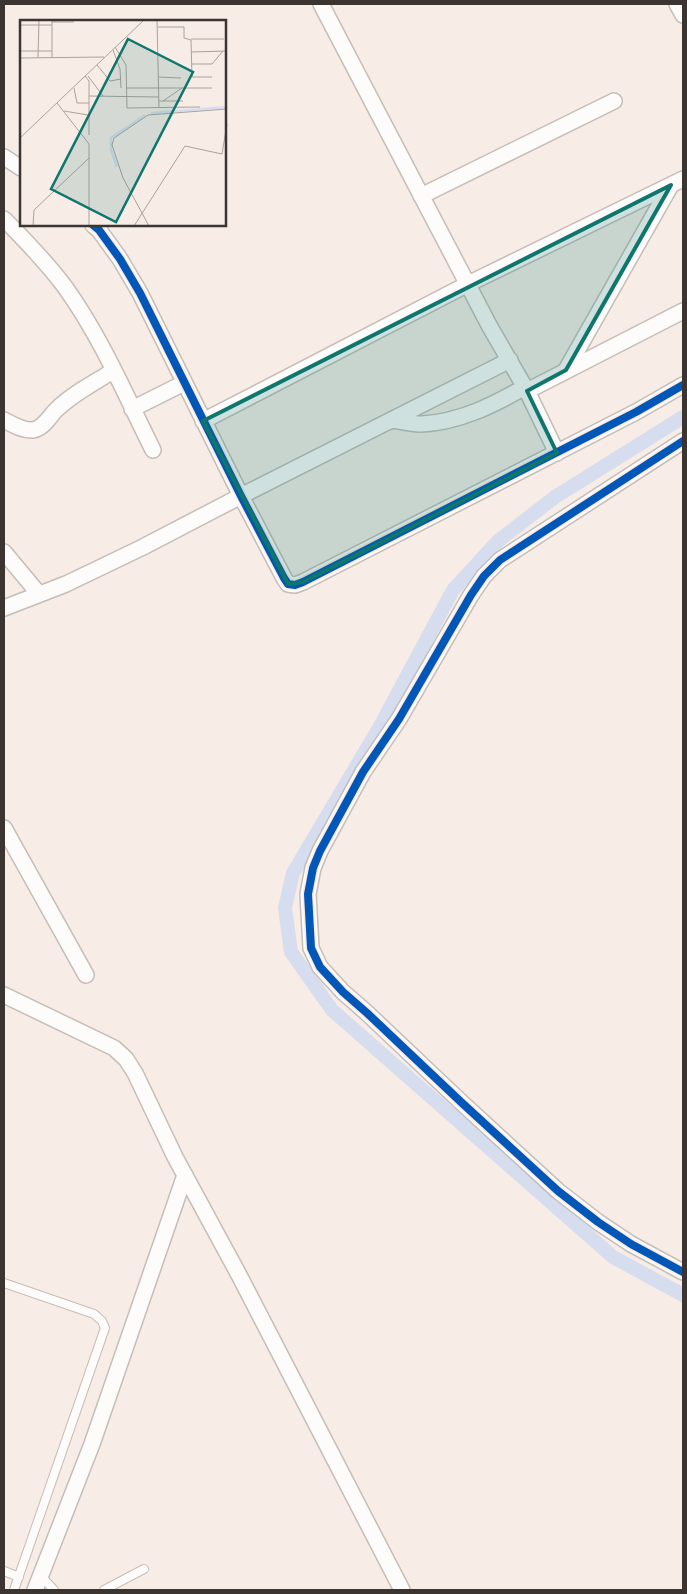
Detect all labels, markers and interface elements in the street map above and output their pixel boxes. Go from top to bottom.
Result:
inset map [20,20,226,226]

